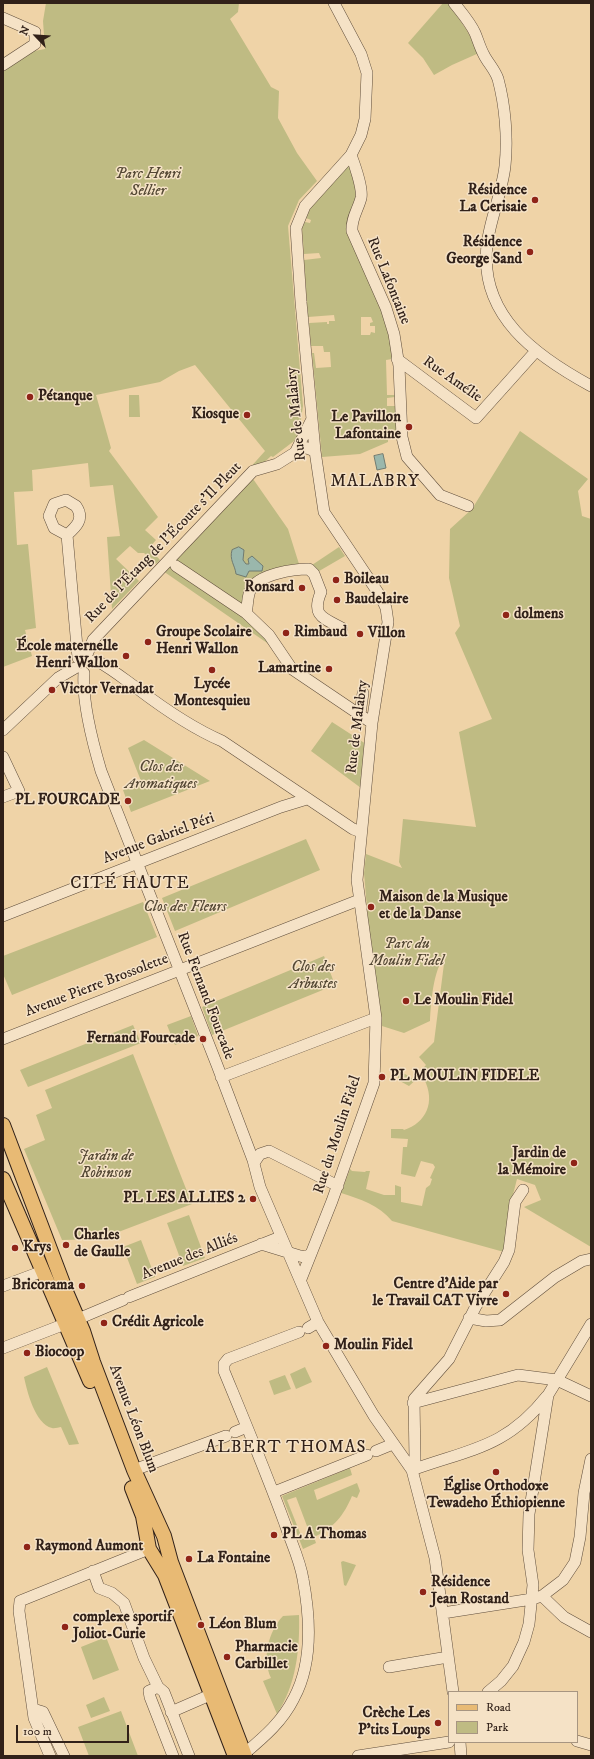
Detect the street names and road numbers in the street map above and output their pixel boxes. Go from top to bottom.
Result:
street label: Rue Lafontaine [362,235,414,327]
street label: Rue Amélie [419,353,485,407]
street label: Rue de Malabry [283,366,311,462]
street label: Rue de l'Étang de l'Écoute s'Il Pleut [82,459,246,627]
street label: Rue de Malabry [343,679,373,775]
street label: Avenue Gabriel Péri [101,809,217,869]
street label: Rue Fernand Fourcade [172,930,238,1062]
street label: Avenue Pierre Brossolette [23,950,171,1022]
street label: Rue du Moulin Fidel [310,1074,366,1196]
street label: Avenue des Alliés [139,1230,241,1284]
street label: Avenue Léon Blum [104,1362,162,1476]

